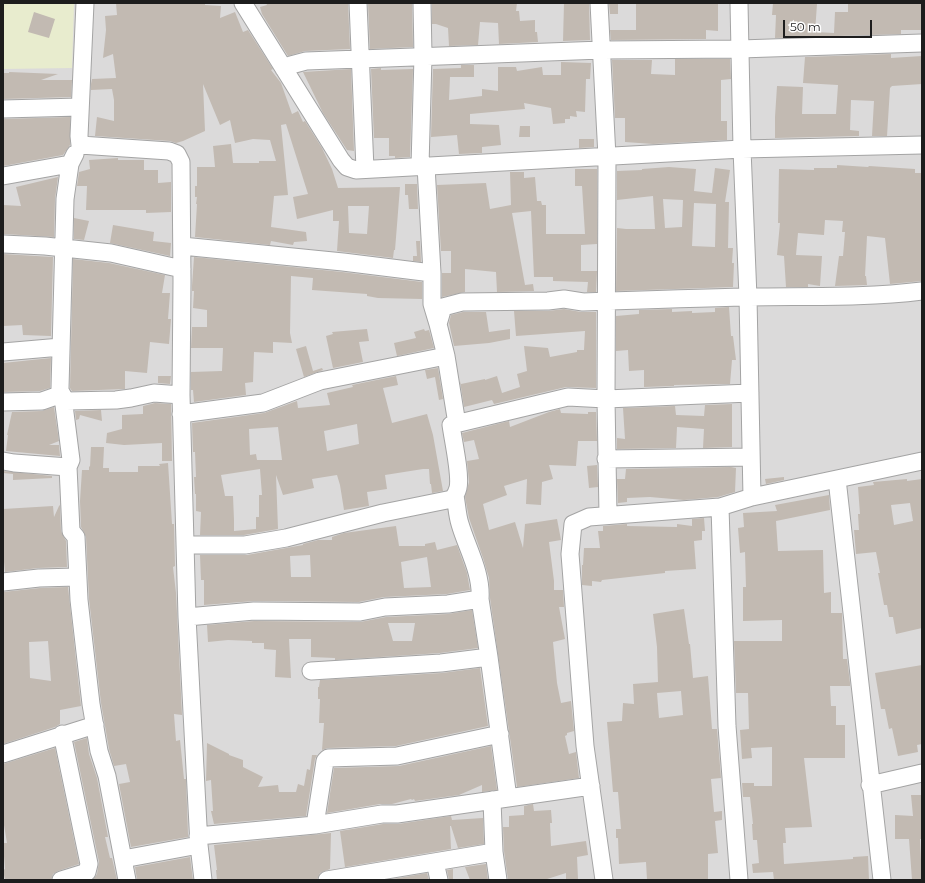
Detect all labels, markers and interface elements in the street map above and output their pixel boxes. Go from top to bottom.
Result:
scale bar [785,12,874,38]
text: 50 m [790,19,821,34]

